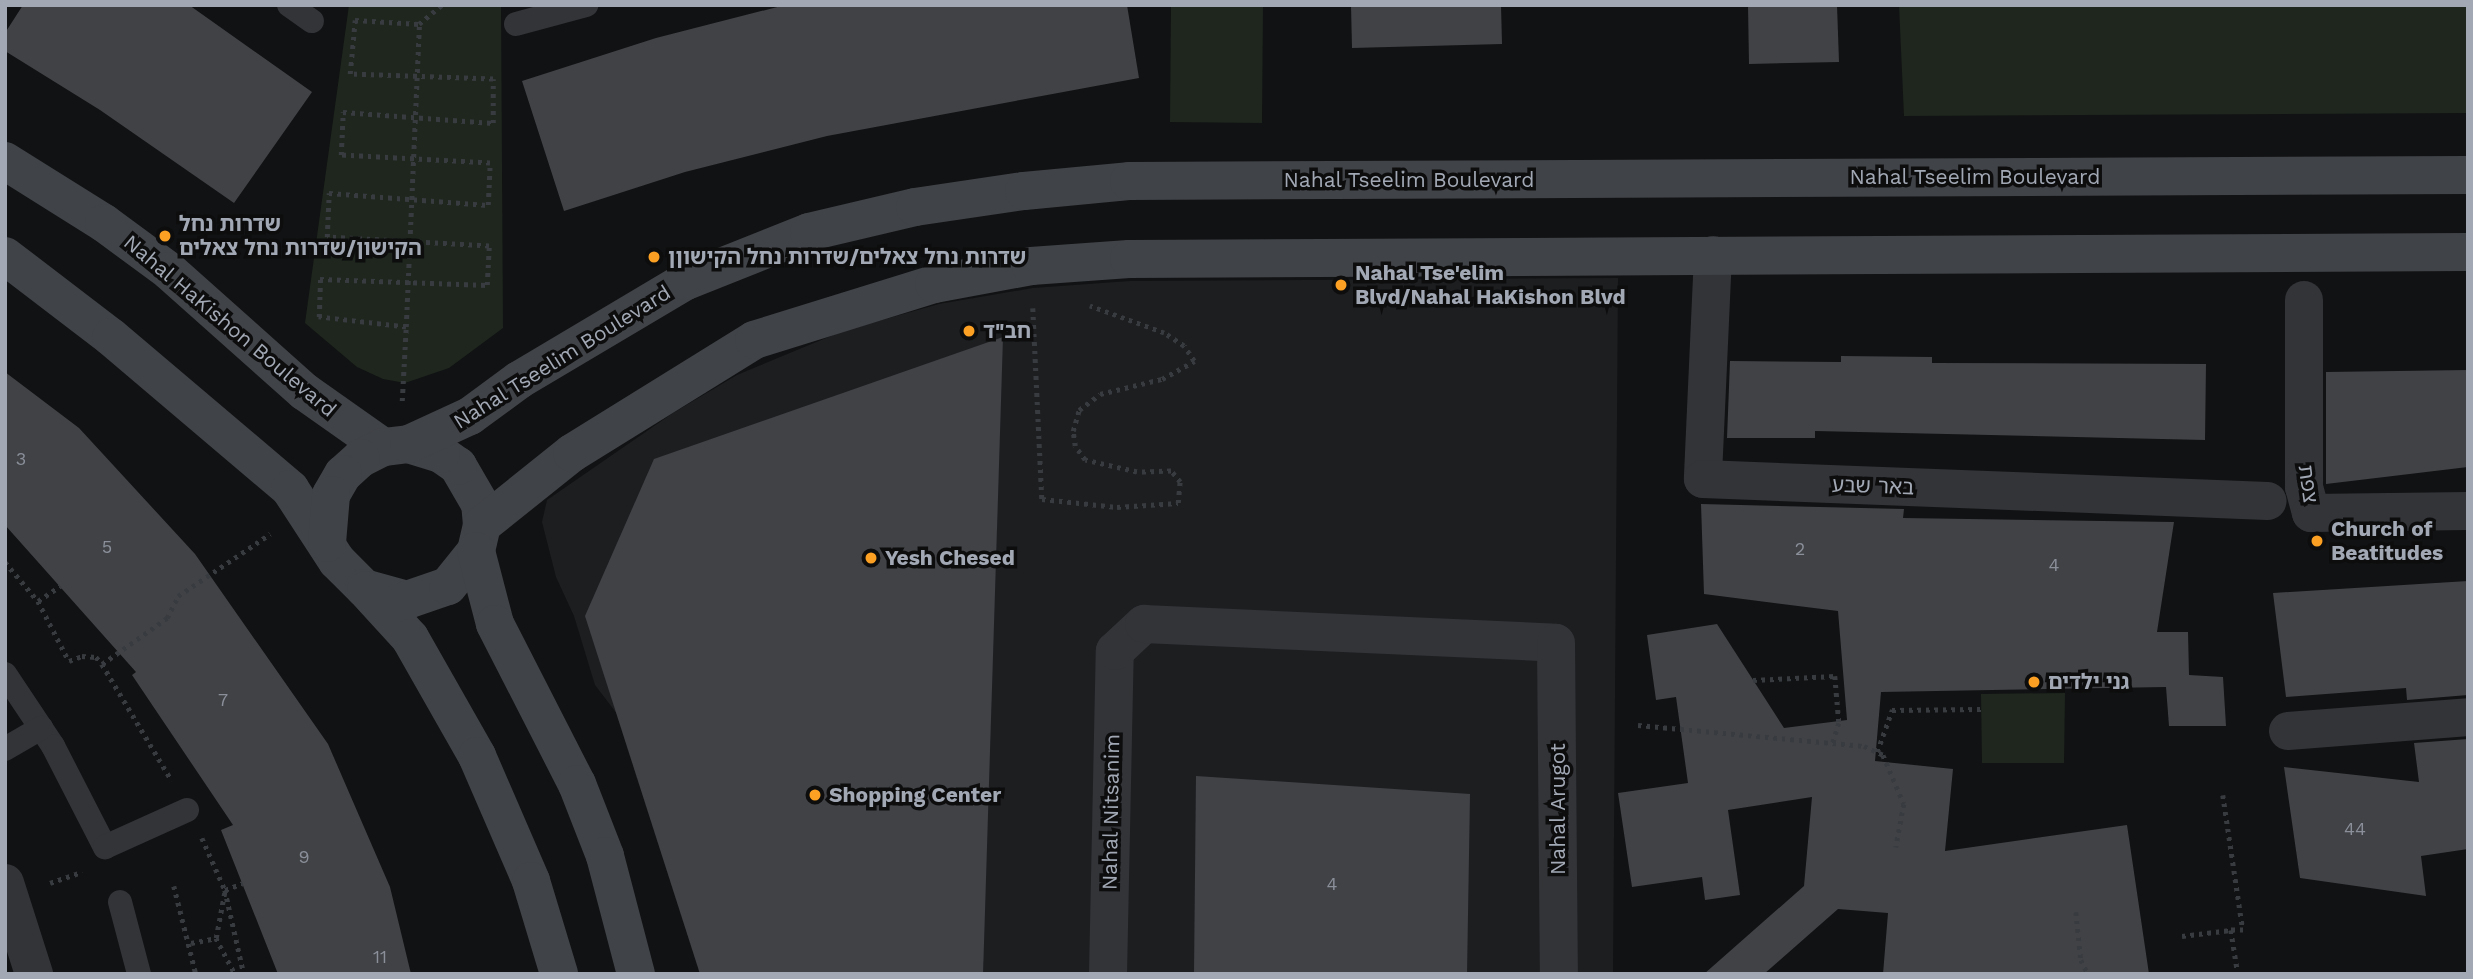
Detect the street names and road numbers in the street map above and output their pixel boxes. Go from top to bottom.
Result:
street label: Nahal Tseelim Boulevard [1849,164,2101,190]
street label: Nahal Tseelim Boulevard [1283,167,1535,193]
street label: Nahal HaKishon Boulevard [118,229,342,423]
street label: Nahal Tseelim Boulevard [448,279,676,435]
street label: צפת [2293,463,2323,505]
street label: באר שבע [1831,472,1915,500]
street label: Nahal Nitsanim [1097,733,1125,891]
street label: Nahal Arugot [1545,742,1571,876]

